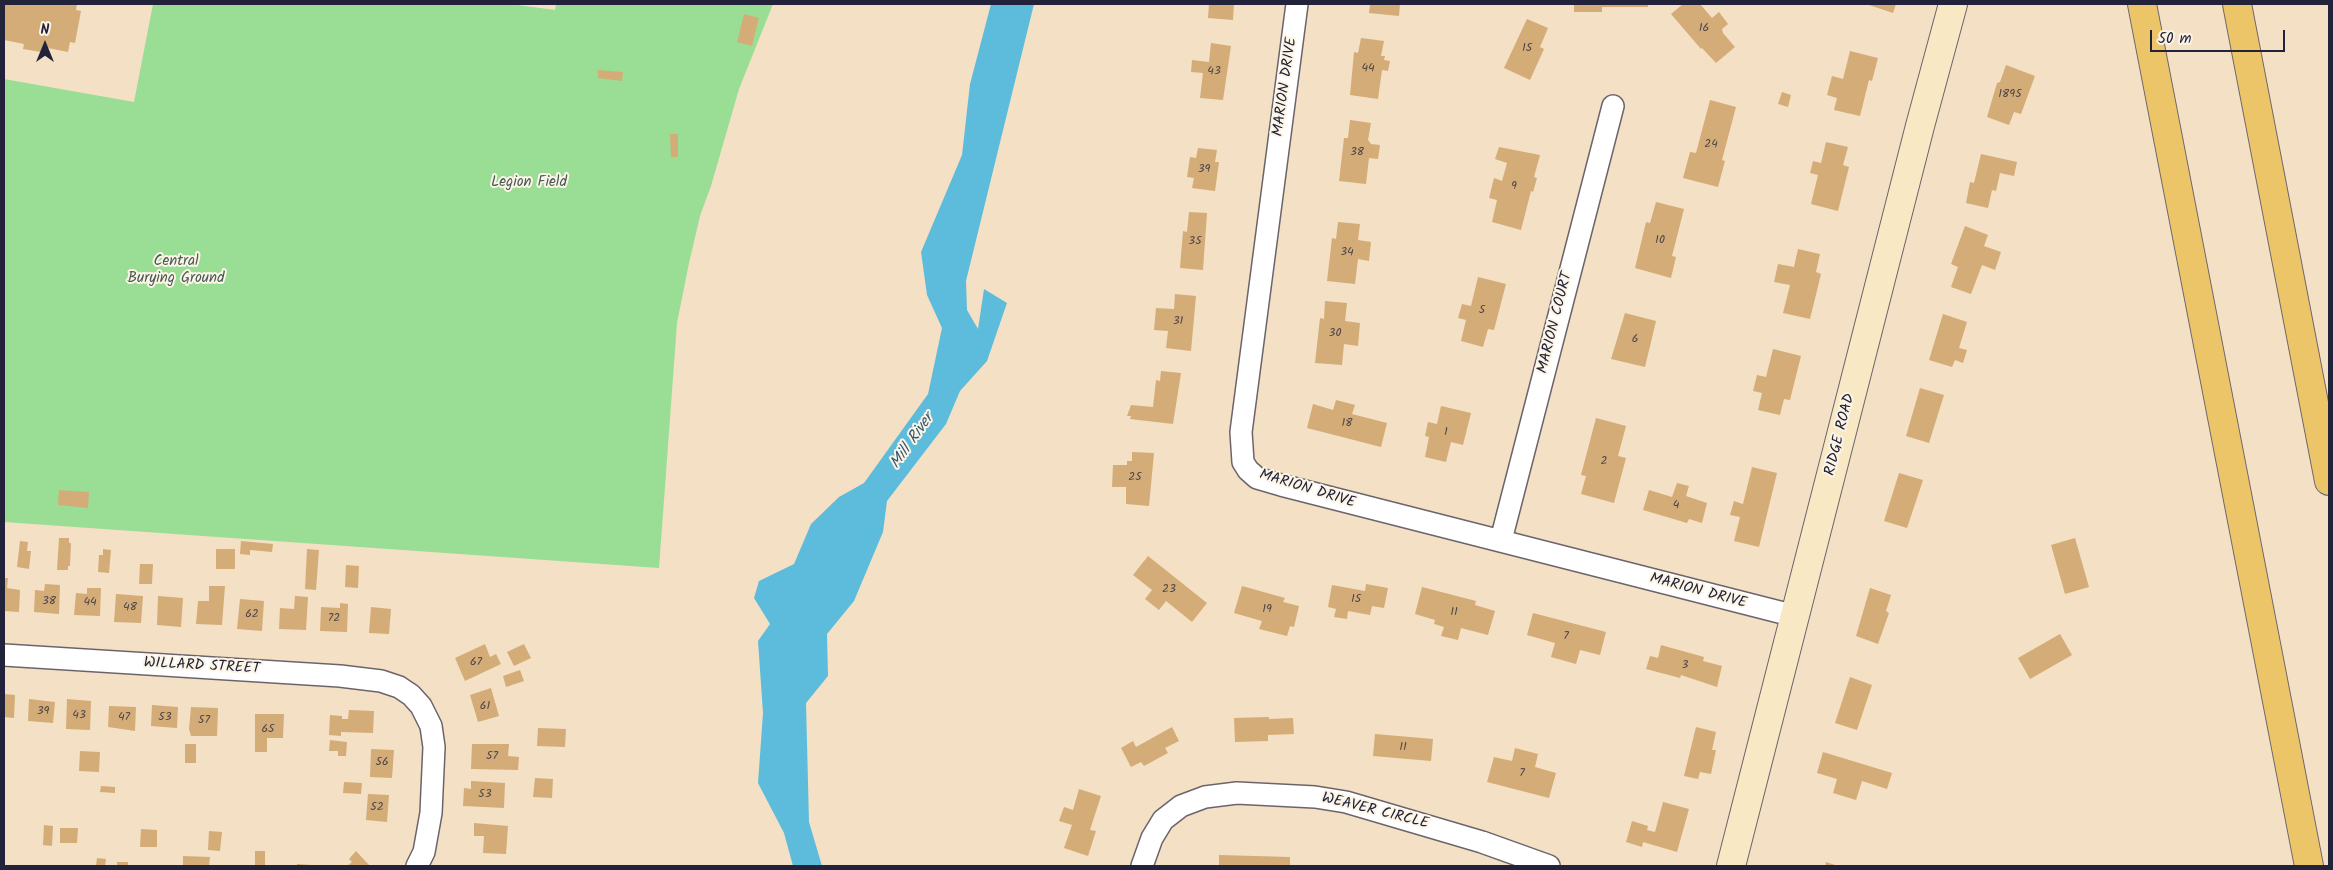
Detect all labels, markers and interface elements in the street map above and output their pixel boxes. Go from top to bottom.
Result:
text: N [41,19,49,41]
north arrow [20,20,70,70]
scale bar [2153,20,2288,52]
house number: 16 [1699,22,1709,36]
text: 50 m [2158,27,2192,51]
street label: MARION DRIVE [1270,36,1302,138]
house number: 15 [1522,42,1532,56]
house number: 44 [1361,62,1375,76]
house number: 43 [1207,65,1221,79]
house number: 1895 [1998,88,2022,102]
house number: 24 [1704,138,1718,152]
house number: 38 [1350,146,1364,160]
house number: 39 [1198,163,1210,177]
park label: Legion Field [491,174,567,192]
house number: 9 [1511,180,1517,194]
house number: 10 [1655,234,1665,248]
house number: 35 [1188,235,1202,249]
house number: 34 [1340,246,1354,260]
park label: Central Burying Ground [127,253,225,288]
street label: MARION COURT [1535,271,1577,375]
house number: 5 [1479,304,1485,318]
house number: 31 [1173,315,1183,329]
house number: 30 [1329,327,1341,341]
house number: 6 [1632,333,1638,347]
street label: RIDGE ROAD [1822,392,1860,478]
water label: Mill River [887,411,939,473]
house number: 18 [1342,417,1352,431]
house number: 1 [1444,426,1448,440]
house number: 2 [1601,455,1607,469]
street label: MARION DRIVE [1257,467,1357,513]
house number: 25 [1128,471,1142,485]
house number: 4 [1673,499,1679,513]
street label: MARION DRIVE [1648,570,1748,614]
house number: 23 [1162,583,1176,597]
house number: 15 [1351,593,1361,607]
house number: 38 [42,595,56,609]
house number: 44 [83,596,97,610]
house number: 48 [123,601,137,615]
house number: 19 [1262,603,1272,617]
house number: 11 [1450,606,1458,620]
house number: 62 [245,608,259,622]
house number: 72 [328,612,340,626]
house number: 7 [1563,630,1569,644]
street label: WILLARD STREET [143,655,261,679]
house number: 67 [470,656,482,670]
house number: 3 [1682,659,1688,673]
house number: 61 [480,700,490,714]
house number: 39 [37,705,49,719]
house number: 43 [72,709,86,723]
house number: 47 [118,711,130,725]
house number: 53 [158,711,172,725]
house number: 57 [198,714,210,728]
house number: 65 [261,723,275,737]
house number: 11 [1399,741,1407,755]
house number: 57 [486,750,498,764]
house number: 56 [375,756,389,770]
house number: 7 [1519,767,1525,781]
house number: 53 [478,788,492,802]
street label: WEAVER CIRCLE [1320,790,1430,834]
house number: 52 [370,801,384,815]

